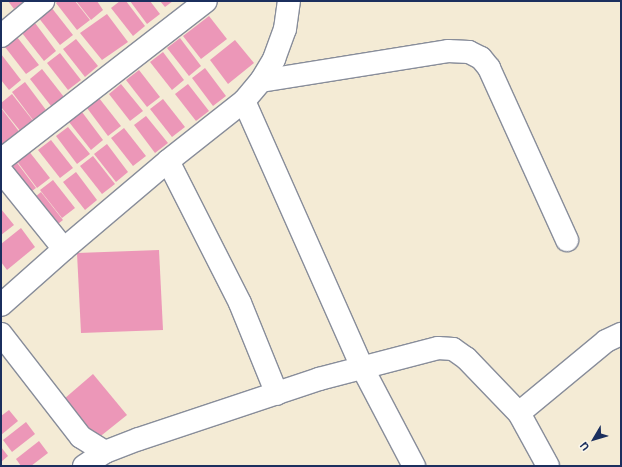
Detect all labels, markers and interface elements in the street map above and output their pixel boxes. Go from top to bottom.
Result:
north arrow [574,419,614,459]
text: U [576,439,592,454]

